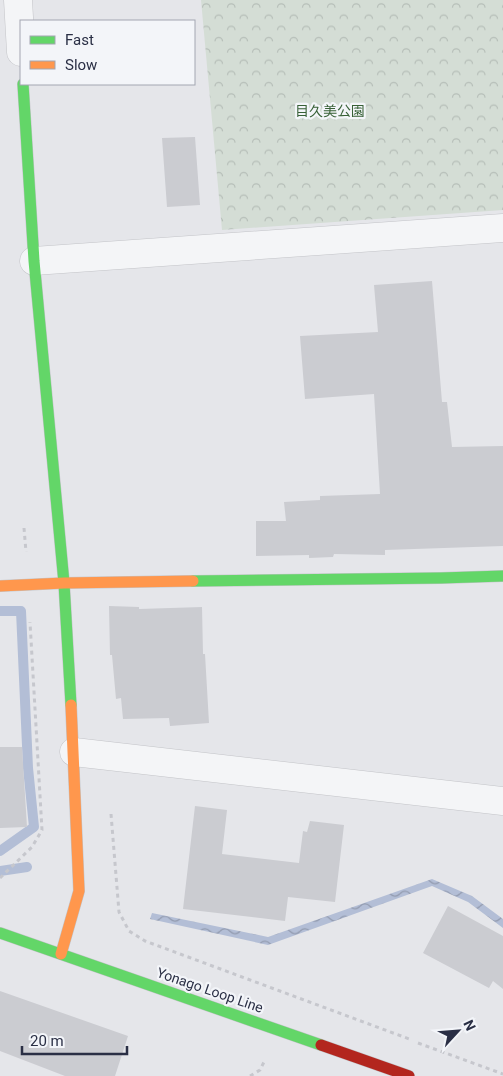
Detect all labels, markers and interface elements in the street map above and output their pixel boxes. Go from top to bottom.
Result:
legend [20,20,195,85]
text: Fast [65,31,94,49]
text: Slow [65,56,97,74]
park label: 目久美公園 [295,103,365,119]
street label: Yonago Loop Line [155,964,265,1016]
north arrow [433,1006,483,1056]
text: N [460,1017,479,1033]
scale bar [22,1024,128,1056]
text: 20 m [30,1032,64,1050]

